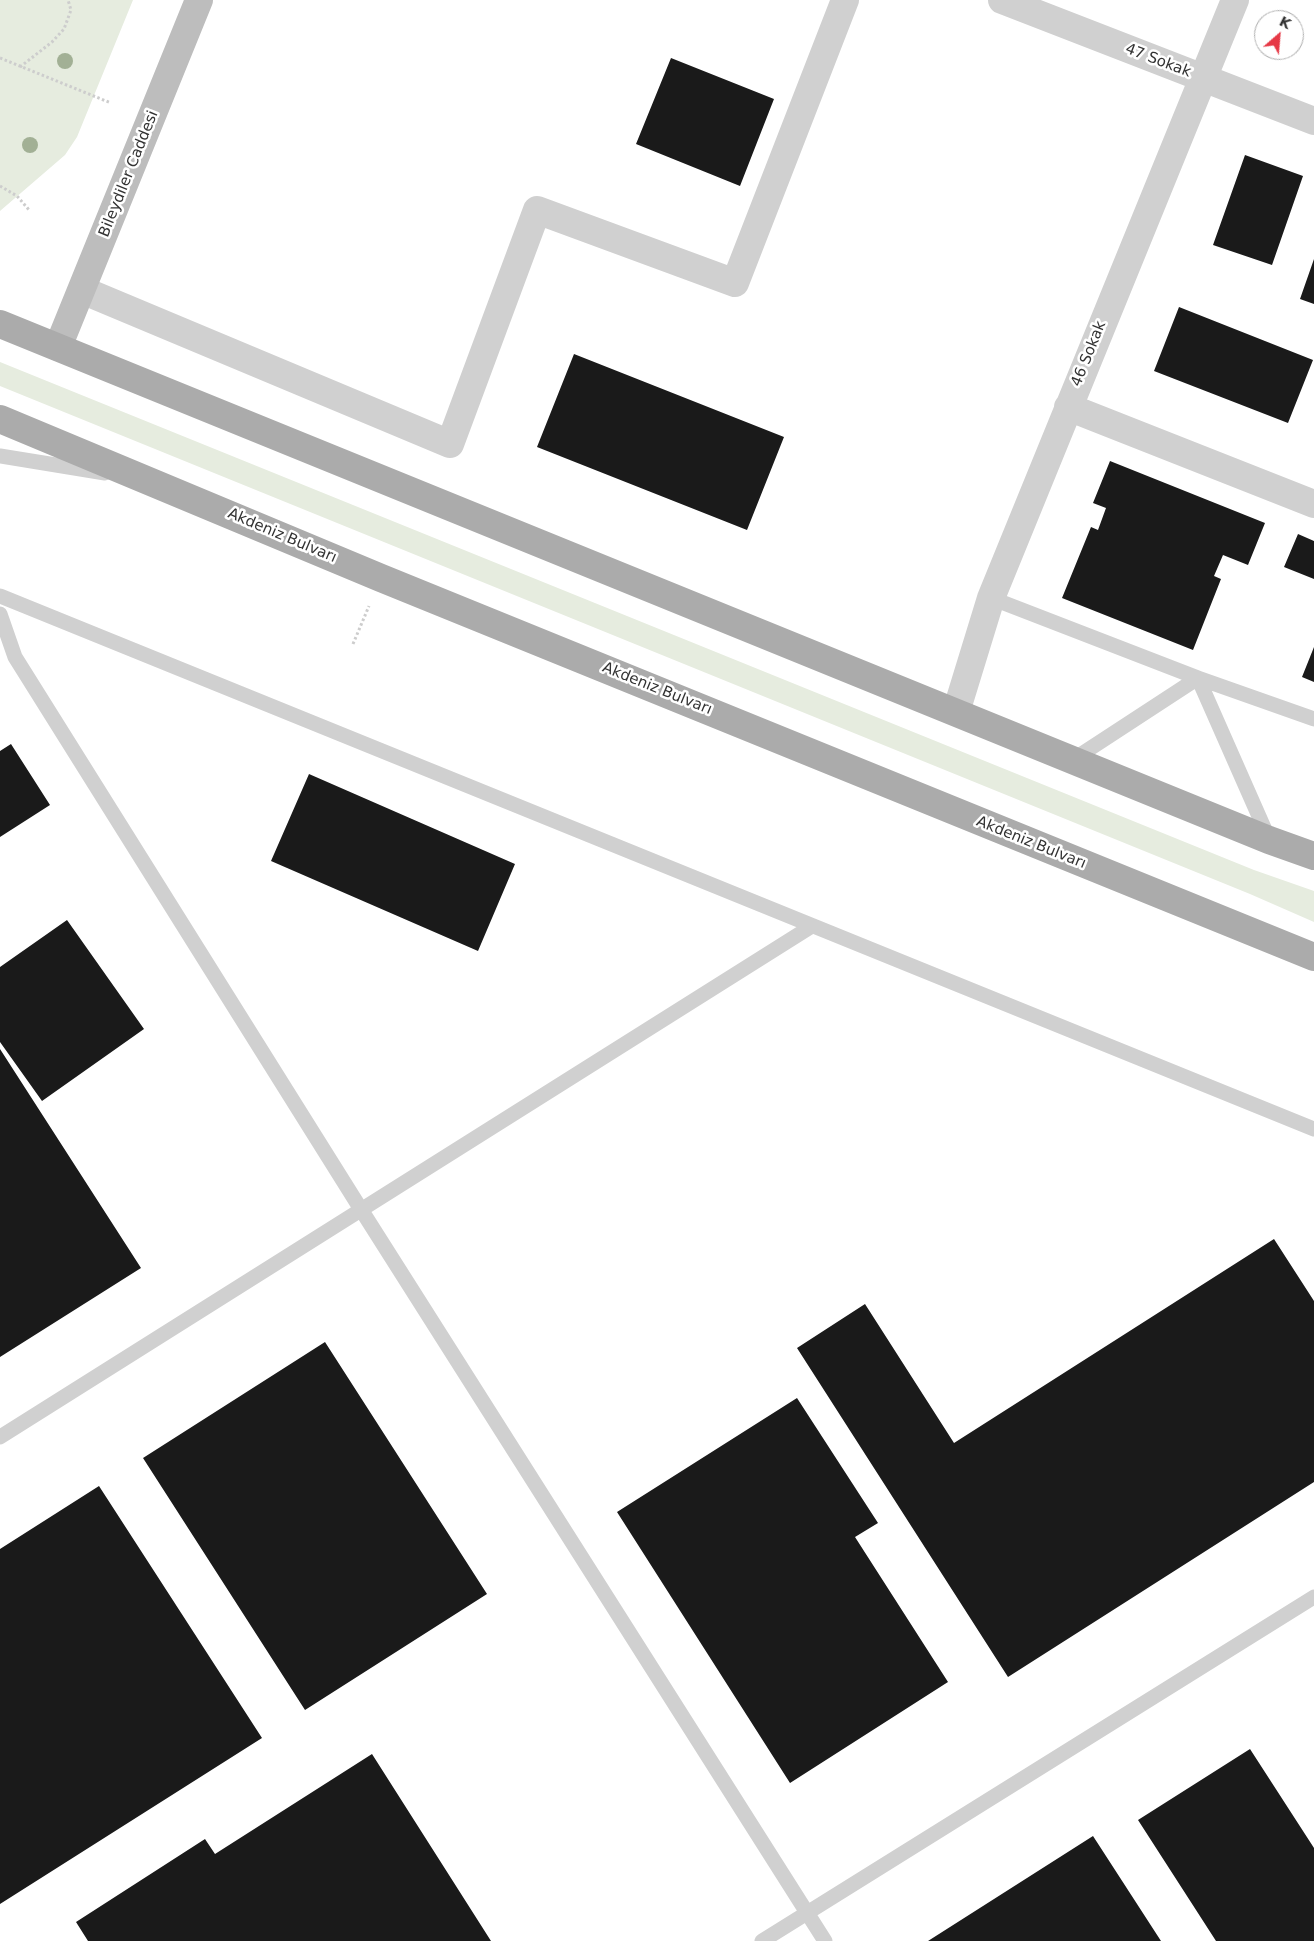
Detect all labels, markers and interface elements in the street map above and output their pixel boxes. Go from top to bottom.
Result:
north arrow [1254,10,1304,60]
text: K [1277,13,1294,32]
street label: 47 Sokak [1123,40,1193,82]
street label: Bileydiler Caddesi [95,108,163,240]
street label: 46 Sokak [1068,319,1110,389]
street label: Akdeniz Bulvarı [225,505,339,567]
street label: Akdeniz Bulvarı [600,659,714,719]
street label: Akdeniz Bulvarı [974,813,1088,873]

